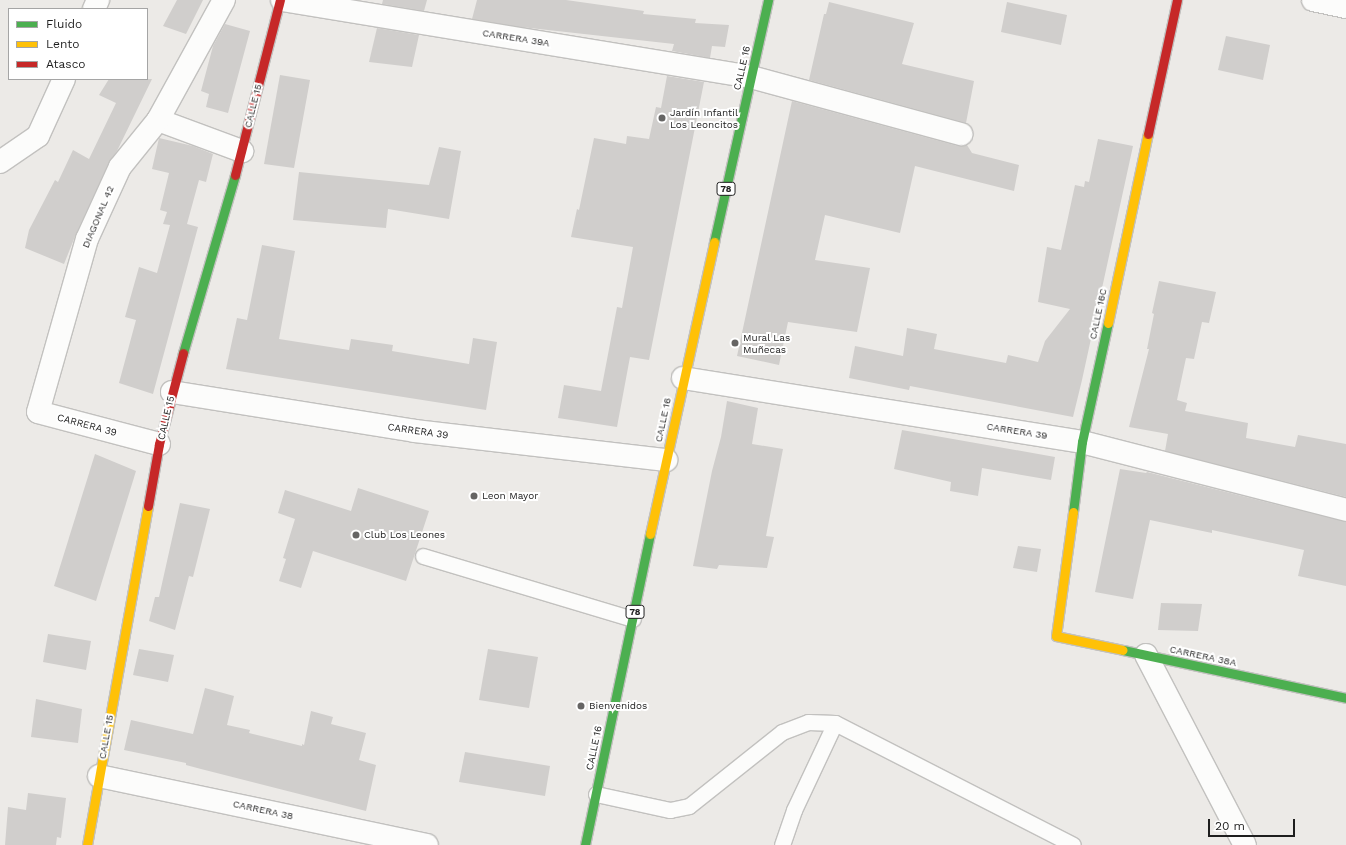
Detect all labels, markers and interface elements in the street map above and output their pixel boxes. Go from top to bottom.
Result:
legend [8,8,148,80]
text: Fluido [46,17,82,31]
street label: CARRERA 39A [481,27,551,49]
text: Lento [46,37,80,51]
street label: CALLE 16 [731,45,753,91]
text: Atasco [46,57,86,71]
street label: CALLE 15 [242,83,264,129]
place label: Jardín Infantil Los Leoncitos [670,106,738,130]
marker: Jardín Infantil Los Leoncitos [657,113,667,123]
road number: 78 [716,182,736,196]
street label: DIAGONAL 42 [79,184,117,250]
street label: CALLE 16C [1087,287,1109,341]
place label: Mural Las Muñecas [743,331,791,354]
marker: Mural Las Muñecas [730,338,740,348]
street label: CALLE 15 [155,395,177,441]
street label: CALLE 16 [652,397,674,443]
street label: CARRERA 39 [56,411,118,439]
street label: CARRERA 39 [986,420,1048,442]
street label: CARRERA 39 [387,421,449,441]
place label: Leon Mayor [482,490,538,502]
marker: Leon Mayor [469,491,479,501]
place label: Club Los Leones [364,529,445,541]
marker: Club Los Leones [351,530,361,540]
road number: 78 [625,605,645,619]
street label: CARRERA 38A [1168,643,1238,669]
place label: Bienvenidos [589,700,647,712]
marker: Bienvenidos [576,701,586,711]
street label: CALLE 15 [96,714,116,760]
street label: CALLE 16 [583,725,605,771]
street label: CARRERA 38 [232,798,294,822]
scale bar [1210,811,1297,837]
text: 20 m [1215,819,1245,833]

